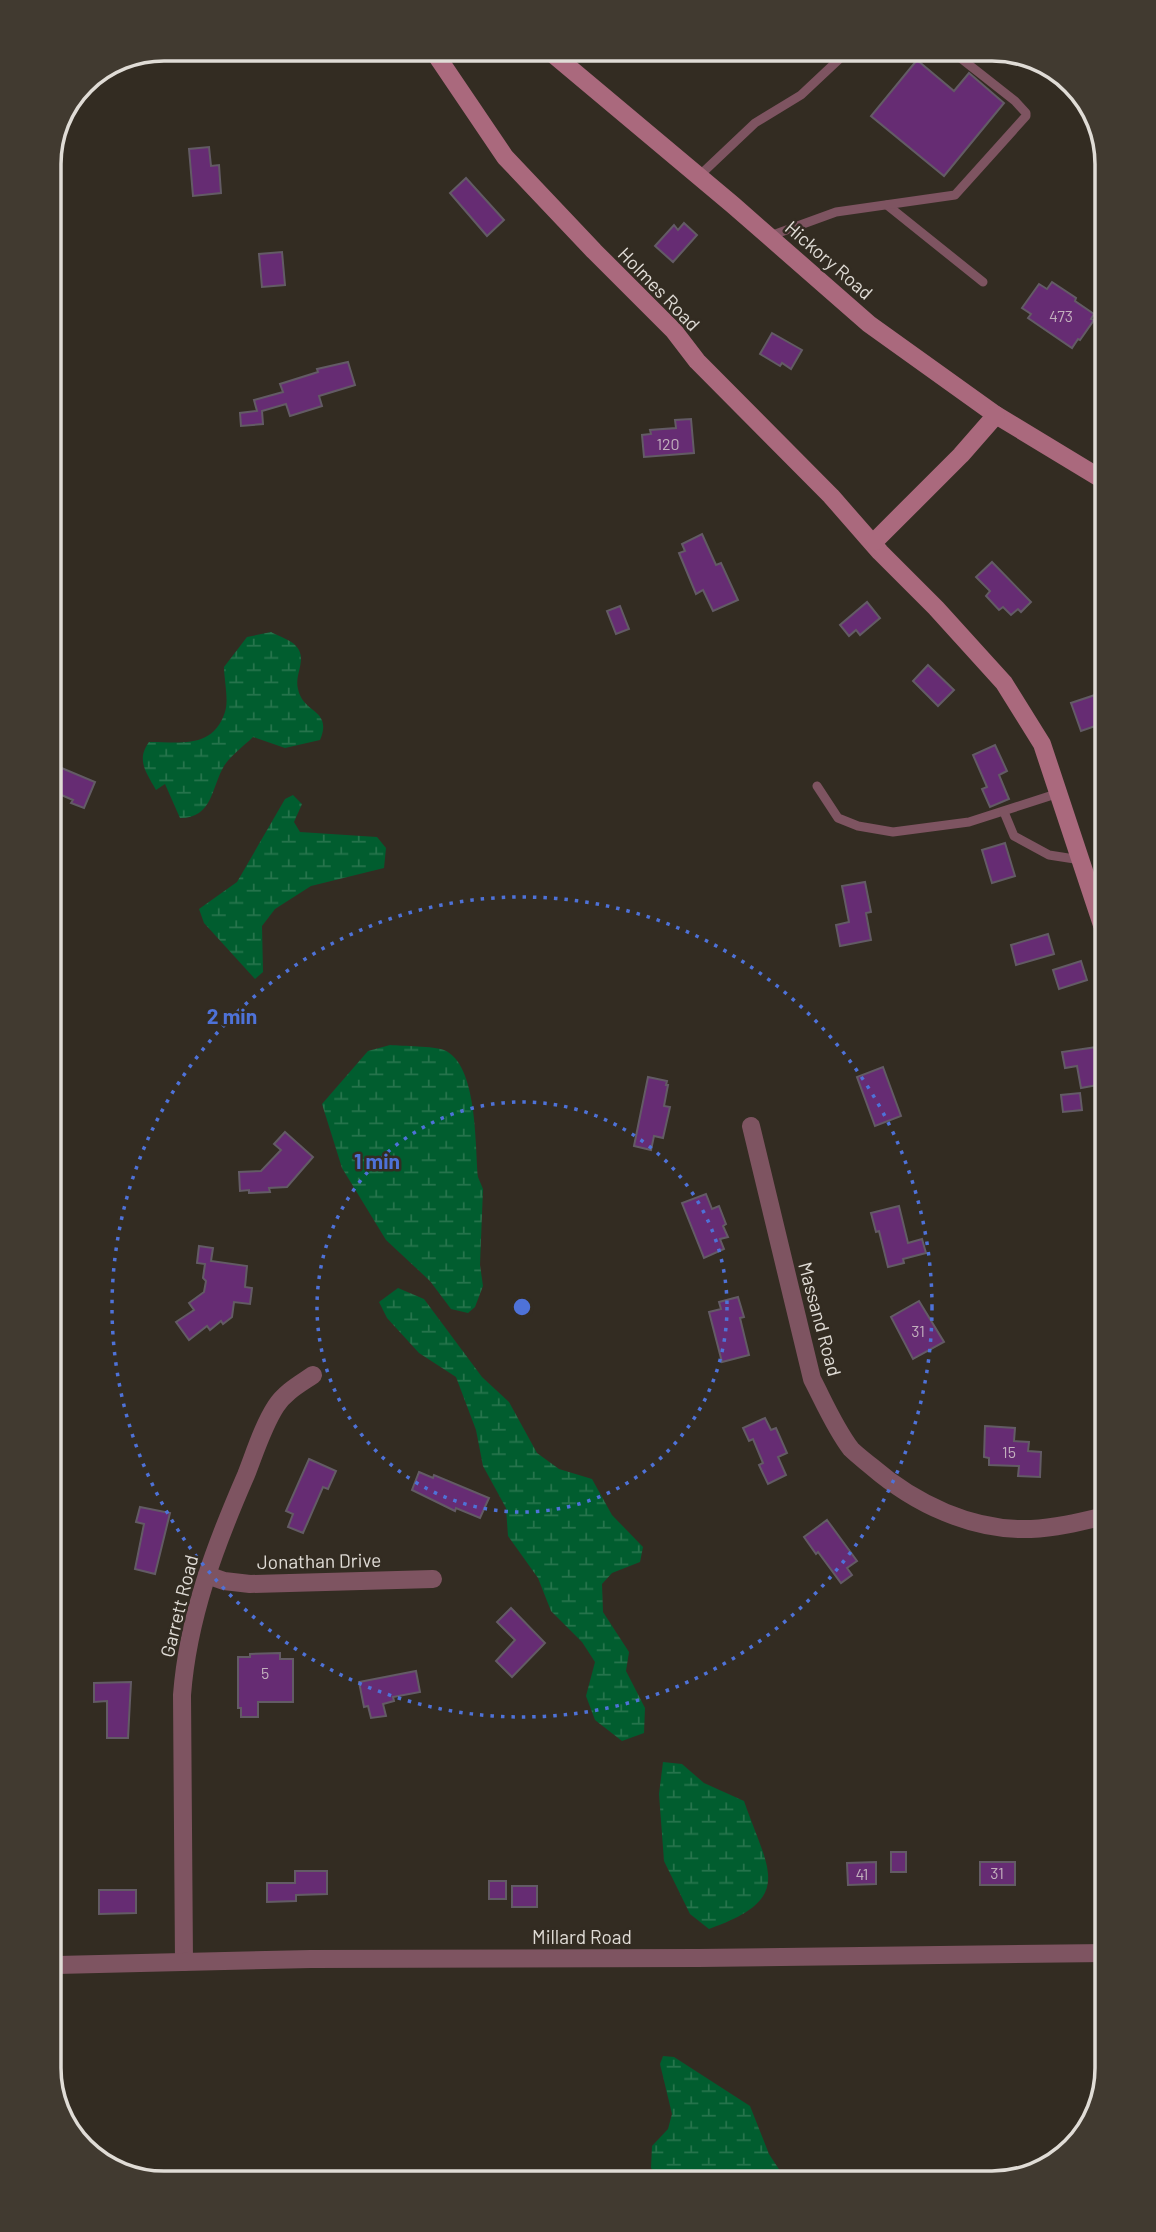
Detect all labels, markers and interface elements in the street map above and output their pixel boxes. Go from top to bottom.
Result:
street label: Hickory Road [781,215,878,304]
street label: Holmes Road [614,242,705,335]
house number: 473 [1049,306,1073,325]
house number: 120 [656,434,680,453]
text: 2 min [207,1003,257,1028]
text: 1 min [354,1148,400,1173]
street label: Massand Road [794,1259,847,1378]
centre of rings [510,1295,534,1319]
house number: 31 [911,1321,925,1340]
house number: 15 [1002,1442,1016,1461]
street label: Jonathan Drive [257,1548,381,1573]
street label: Garrett Road [155,1552,202,1659]
house number: 5 [261,1663,269,1682]
house number: 31 [990,1863,1004,1882]
house number: 41 [856,1864,868,1883]
street label: Millard Road [532,1925,632,1948]

